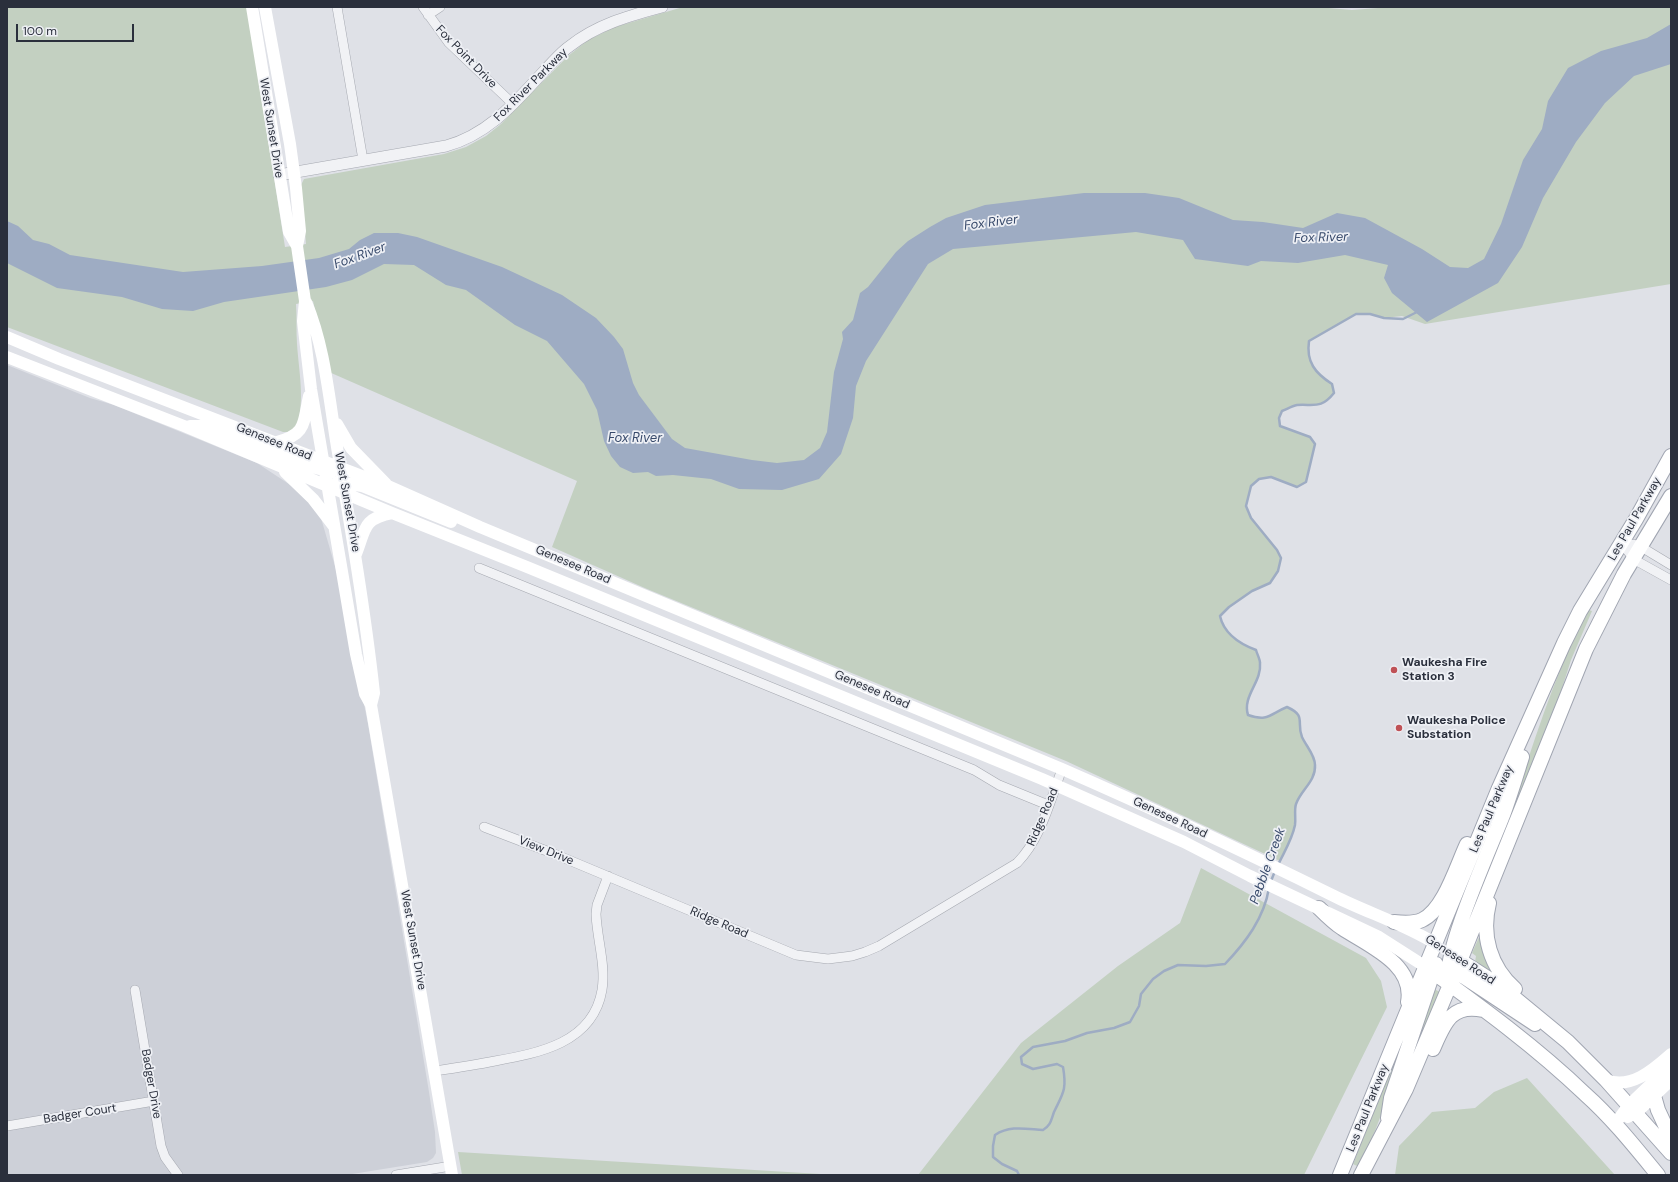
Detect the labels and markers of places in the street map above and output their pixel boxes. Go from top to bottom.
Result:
place label: Waukesha Fire Station 3 [1402,656,1487,684]
marker: Waukesha Fire Station 3 [1389,665,1399,675]
place label: Waukesha Police Substation [1407,714,1506,742]
marker: Waukesha Police Substation [1394,723,1404,733]

